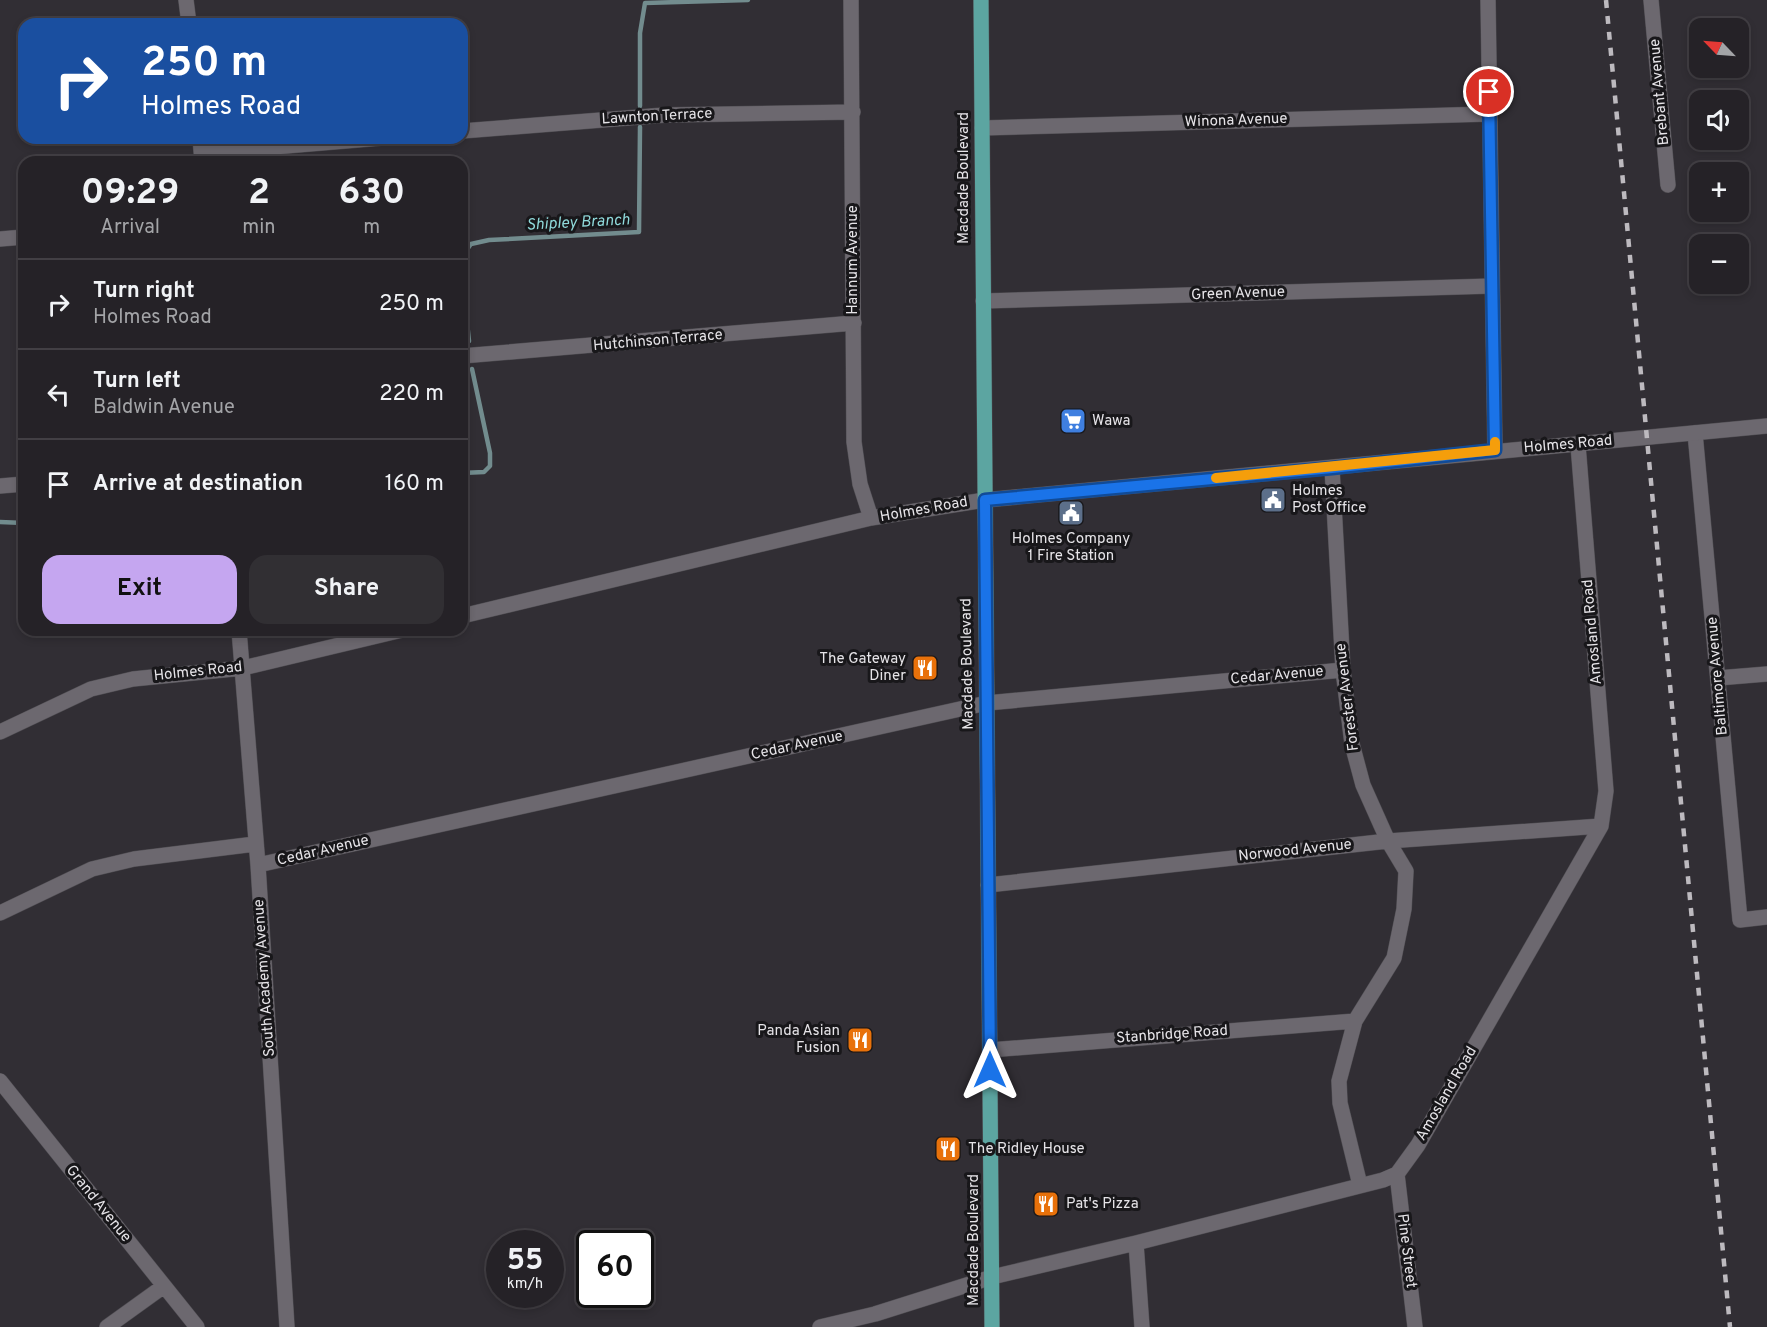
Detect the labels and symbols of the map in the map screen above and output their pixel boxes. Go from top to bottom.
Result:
north arrow [1689,18,1749,78]
street label: Brebant Avenue [1646,38,1674,146]
pin [1463,66,1514,117]
street label: Lawnton Terrace [601,105,713,129]
street label: Winona Avenue [1184,110,1288,132]
street label: Macdade Boulevard [955,112,974,244]
street label: Hannum Avenue [844,205,863,315]
water label: Shipley Branch [526,210,631,236]
street label: Green Avenue [1191,283,1285,305]
street label: Hutchinson Terrace [592,326,724,356]
supermarket icon: Wawa [1058,406,1088,436]
place label: Wawa [1092,412,1130,431]
street label: Holmes Road [1523,432,1613,458]
place label: Holmes Post Office [1292,482,1366,518]
public building icon: Holmes Post Office [1258,485,1288,515]
street label: Holmes Road [879,493,969,527]
public building icon: Holmes Company 1 Fire Station [1056,498,1086,528]
place label: Holmes Company 1 Fire Station [1012,530,1130,566]
street label: Amosland Road [1579,579,1607,685]
street label: Macdade Boulevard [957,598,979,730]
street label: Baltimore Avenue [1703,616,1733,736]
street label: Forester Avenue [1332,642,1364,752]
place label: The Gateway Diner [819,650,906,686]
restaurant icon: The Gateway Diner [910,653,940,683]
street label: Holmes Road [153,658,243,686]
street label: Cedar Avenue [1230,662,1324,690]
street label: Cedar Avenue [749,727,845,765]
street label: Cedar Avenue [275,831,371,871]
street label: Norwood Avenue [1237,836,1353,866]
street label: South Academy Avenue [250,898,280,1058]
place label: Panda Asian Fusion [757,1022,840,1058]
street label: Stanbridge Road [1116,1022,1228,1048]
restaurant icon: Panda Asian Fusion [845,1025,875,1055]
position arrow [958,1038,1022,1102]
street label: Amosland Road [1412,1043,1482,1145]
restaurant icon: The Ridley House [933,1134,963,1164]
place label: The Ridley House [968,1140,1085,1159]
street label: Grand Avenue [61,1161,135,1247]
street label: Macdade Boulevard [965,1174,984,1306]
restaurant icon: Pat's Pizza [1031,1189,1061,1219]
place label: Pat's Pizza [1066,1195,1139,1214]
street label: Pine Street [1392,1213,1420,1289]
speed limit sign: 60 [576,1230,654,1308]

